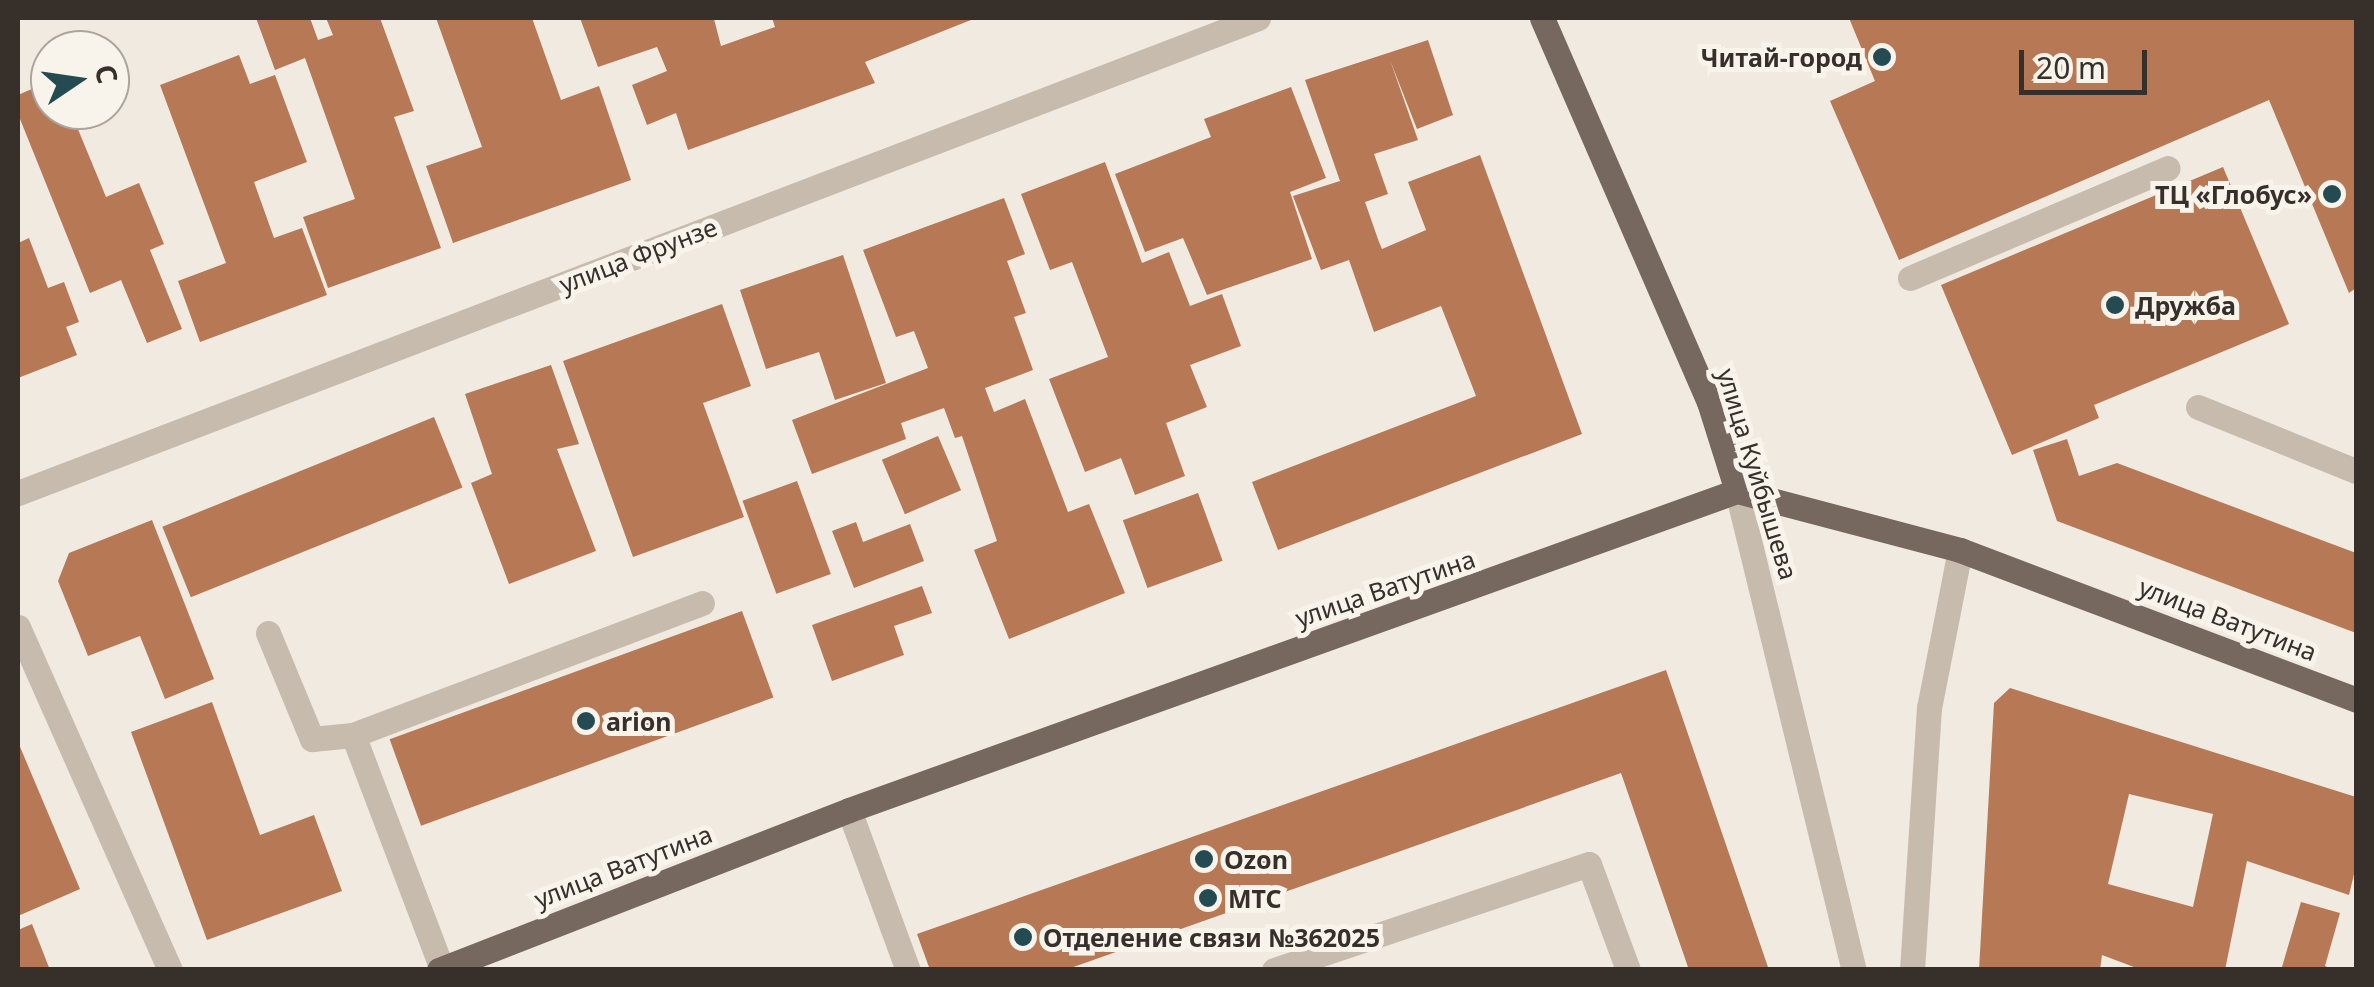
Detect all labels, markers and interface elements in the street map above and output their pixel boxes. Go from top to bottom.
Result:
north arrow [30,30,130,130]
scale bar [2024,30,2152,92]
place label: Читай-город [1701,42,1862,72]
marker: Читай-город [1871,46,1893,68]
text: 20 m [2036,47,2106,88]
text: С [87,61,128,87]
place label: ТЦ «Глобус» [2155,179,2312,209]
marker: ТЦ «Глобус» [2321,183,2343,205]
street label: улица Фрунзе [555,211,721,299]
place label: Дружба [2135,290,2236,320]
marker: Дружба [2104,294,2126,316]
street label: улица Куйбышева [1712,365,1804,583]
street label: улица Ватутина [1291,543,1479,633]
street label: улица Ватутина [2135,571,2321,667]
place label: arion [606,706,671,736]
marker: arion [575,710,597,732]
street label: улица Ватутина [530,818,716,914]
place label: Ozon [1224,844,1288,874]
marker: Ozon [1193,848,1215,870]
place label: МТС [1228,883,1282,913]
marker: МТС [1197,887,1219,909]
place label: Отделение связи №362025 [1043,922,1380,952]
marker: Отделение связи №362025 [1012,926,1034,948]

